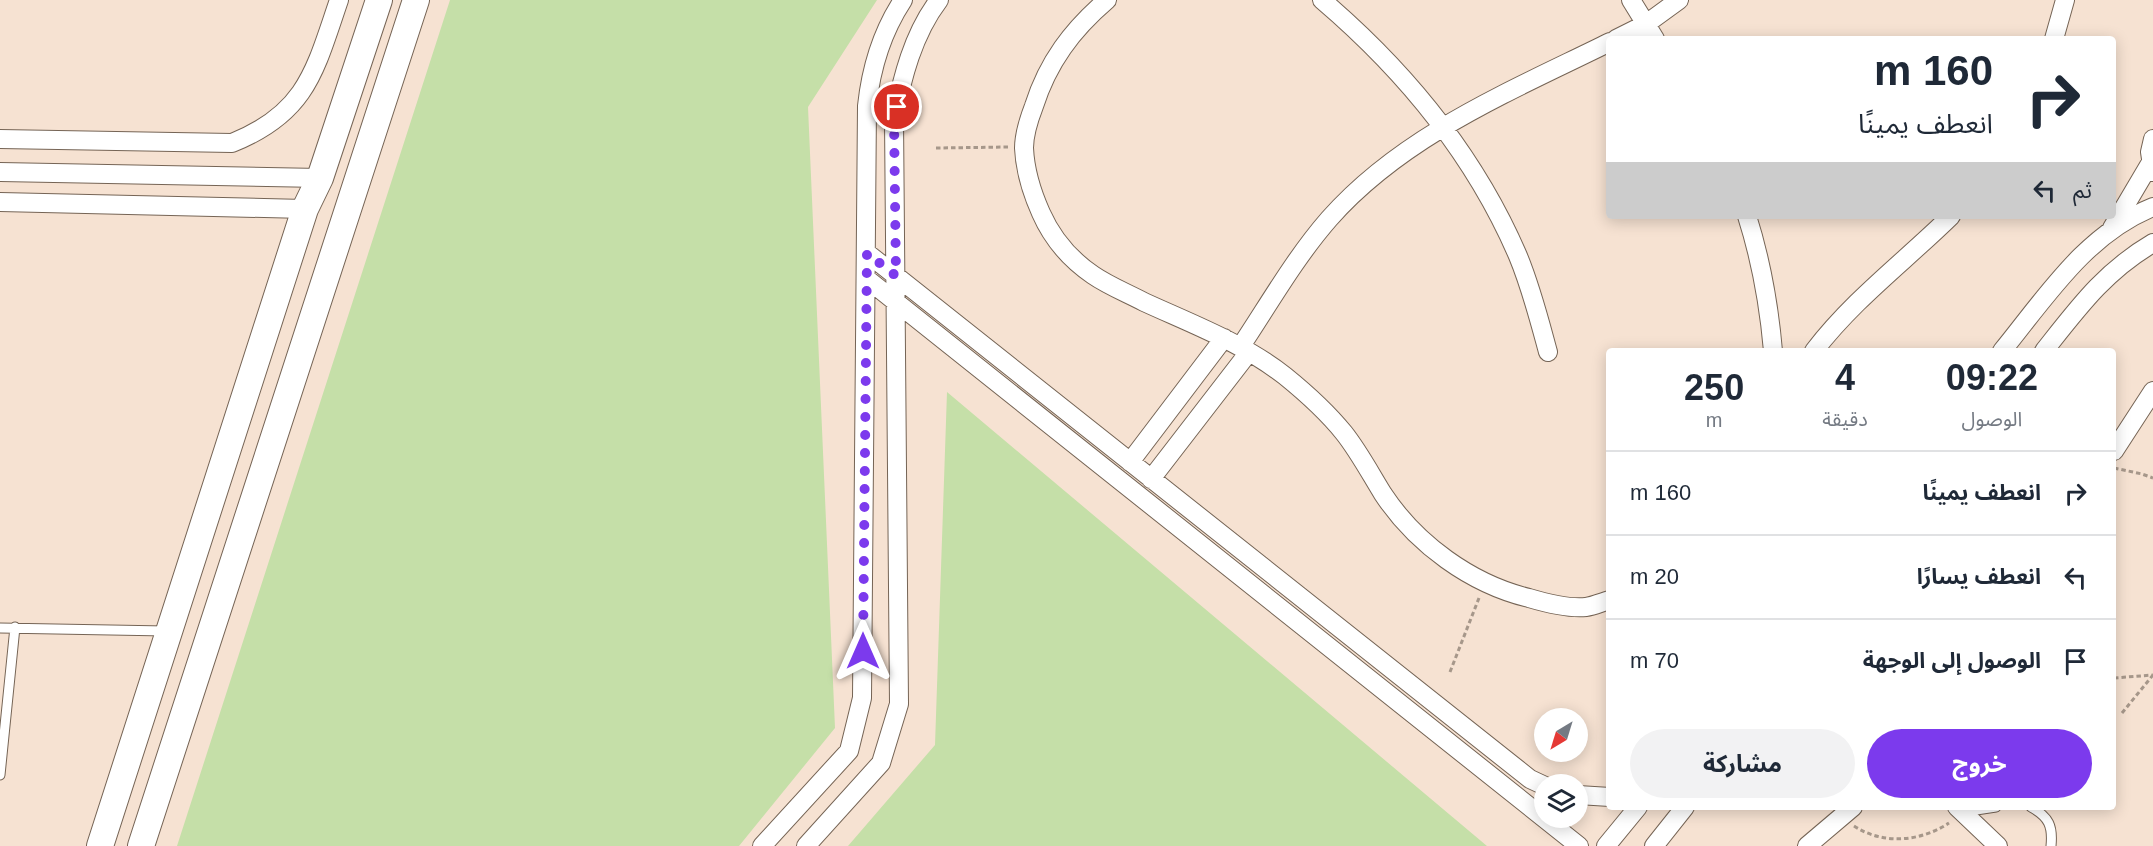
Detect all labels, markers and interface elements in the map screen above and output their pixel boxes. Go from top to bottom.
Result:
text: 160 m [1874,47,1993,94]
icon: right [2014,60,2092,138]
pin [871,81,922,132]
icon: arrive [880,90,913,123]
text: انعطف يمينًا [1858,109,1993,139]
icon: left [2028,174,2061,207]
text: ثم [2073,178,2092,203]
text: 4 [1835,357,1855,398]
text: 09:22 [1946,357,2038,398]
text: 250 [1684,367,1744,408]
text: دقيقة [1822,408,1868,430]
text: الوصول [1961,408,2022,430]
text: m [1706,409,1722,431]
icon: right [2059,477,2092,510]
text: 160 m [1630,480,1691,505]
text: انعطف يمينًا [1922,480,2041,505]
icon: left [2059,561,2092,594]
text: 20 m [1630,564,1679,589]
text: انعطف يسارًا [1917,564,2041,589]
position arrow [831,619,895,683]
icon: arrive [2059,645,2092,678]
text: 70 m [1630,648,1679,673]
text: الوصول إلى الوجهة [1863,648,2041,673]
north arrow [1534,708,1588,762]
map controls [1534,708,1588,828]
button: مشاركة [1630,729,1855,798]
button: خروج [1867,729,2092,798]
button: layers [1534,774,1588,828]

